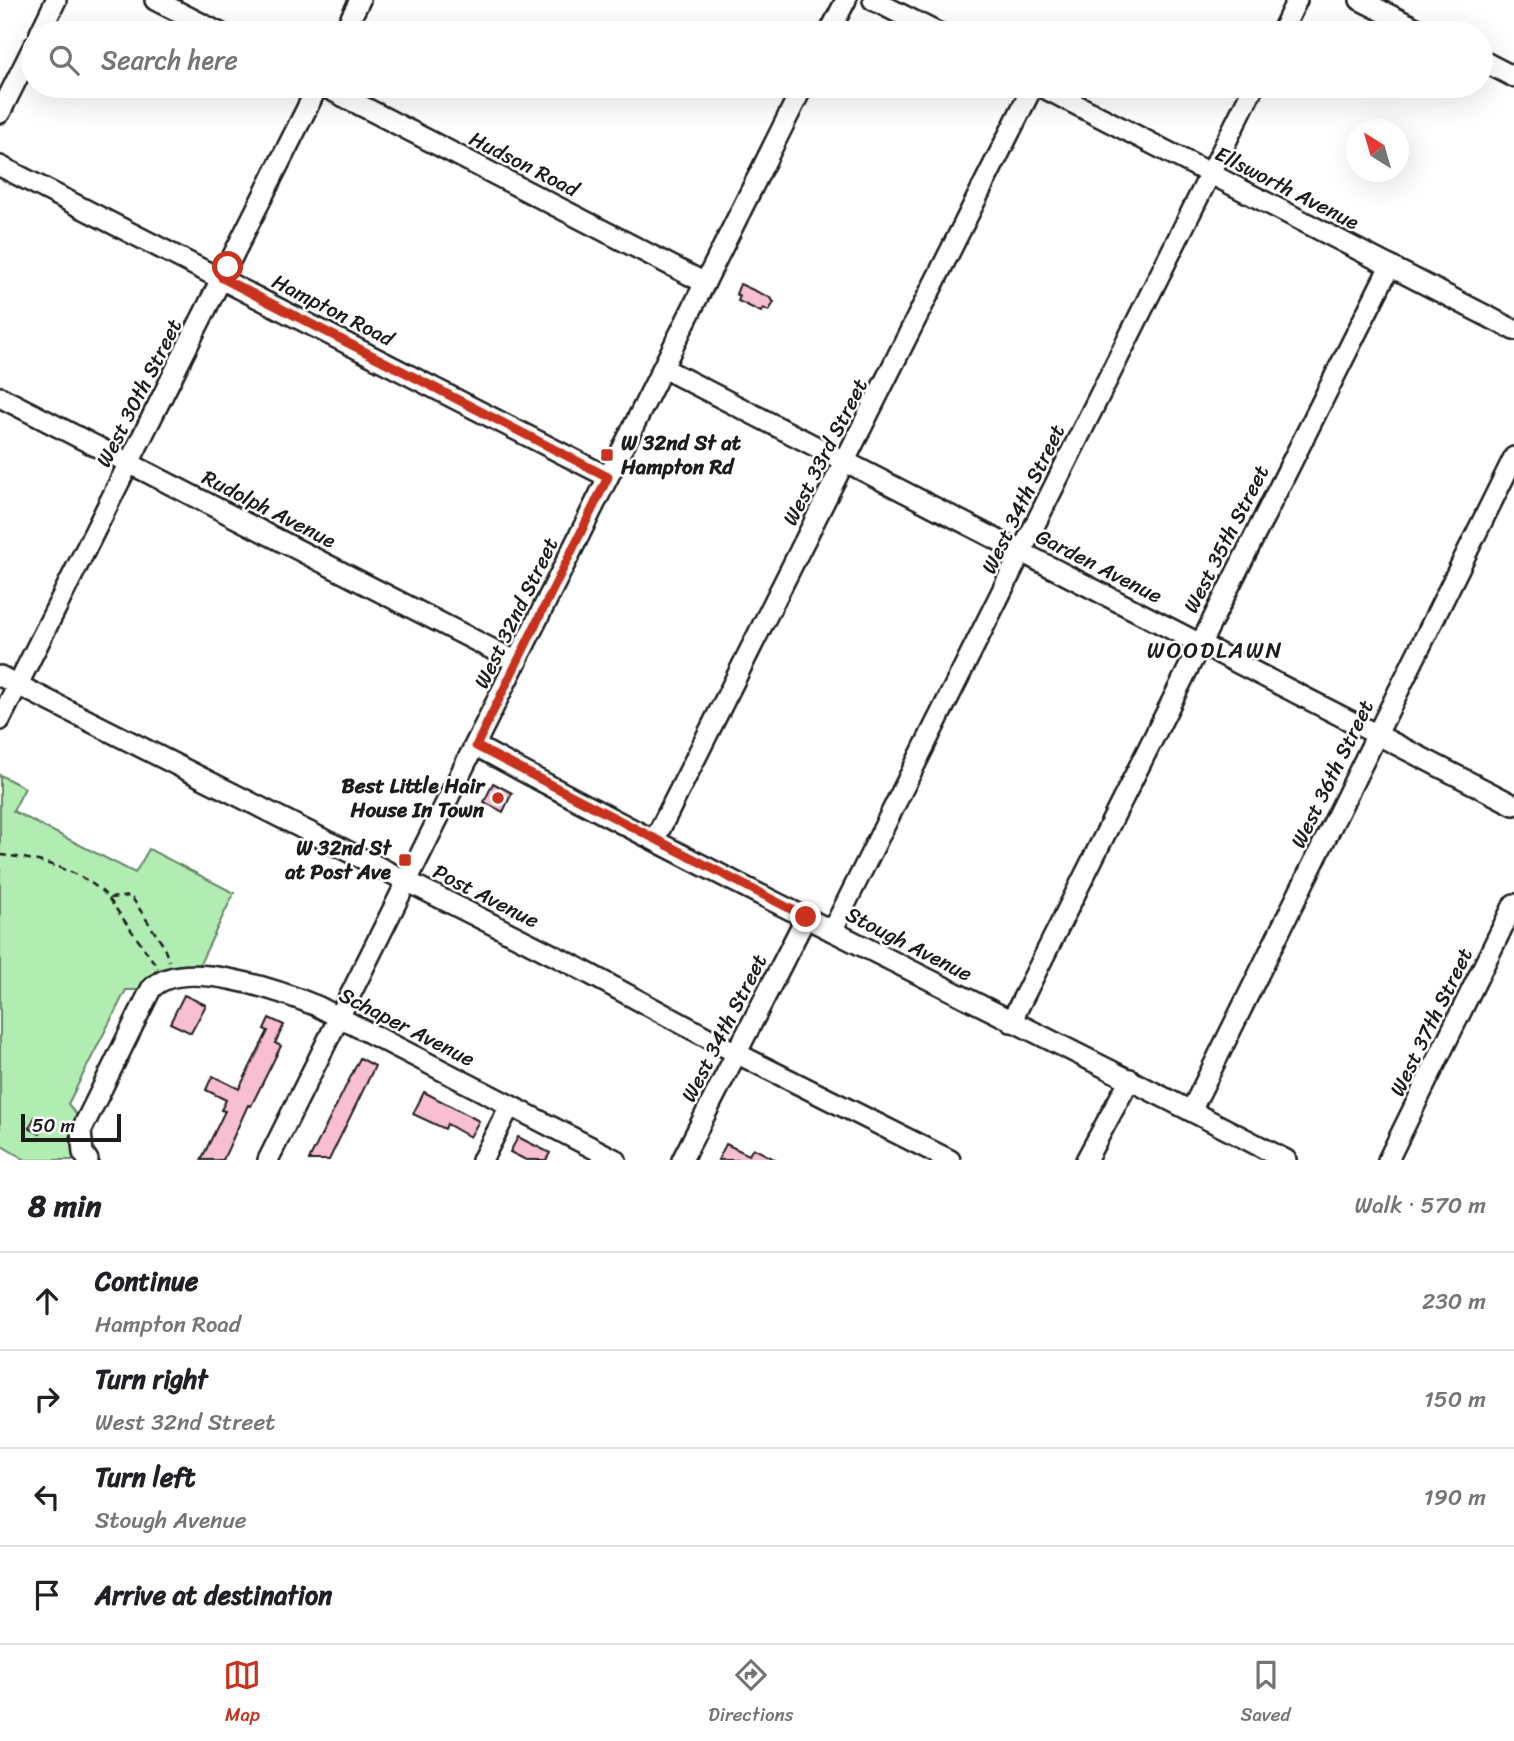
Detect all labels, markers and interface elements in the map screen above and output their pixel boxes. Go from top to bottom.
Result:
search box [21,21,1493,98]
text: Search here [101,37,238,83]
icon: search [45,41,83,79]
north arrow [1346,119,1409,182]
street label: Hudson Road [462,120,587,209]
street label: Ellsworth Avenue [1208,135,1366,241]
route start [212,251,243,282]
street label: Hampton Road [265,263,403,358]
street label: West 30th Street [85,312,193,474]
street label: West 33rd Street [771,372,879,532]
street label: West 34th Street [970,418,1076,580]
place label: W 32nd St at Hampton Rd [620,424,742,486]
marker: W 32nd St at Hampton Rd [599,447,615,463]
street label: West 35th Street [1172,458,1280,620]
street label: Rudolph Avenue [195,459,343,559]
street label: Garden Avenue [1029,518,1169,614]
street label: West 32nd Street [463,531,569,695]
district label: WOODLAWN [1147,630,1283,671]
street label: West 36th Street [1280,693,1384,855]
place label: Best Little Hair House In Town [341,767,486,829]
marker: Best Little Hair House In Town [490,790,506,806]
place label: W 32nd St at Post Ave [284,829,393,891]
marker: W 32nd St at Post Ave [397,852,413,868]
street label: Post Avenue [426,853,546,939]
street label: Stough Avenue [839,896,979,992]
route end [790,901,821,932]
street label: West 37th Street [1379,941,1483,1103]
street label: West 34th Street [670,947,778,1109]
street label: Schaper Avenue [332,976,482,1078]
text: 50 m [32,1109,75,1142]
scale bar [21,1111,121,1143]
text: 8 min [28,1179,101,1233]
text: Walk · 570 m [1354,1185,1486,1226]
text: Continue [95,1258,198,1304]
text: 230 m [1422,1281,1486,1322]
icon: ahead [28,1282,66,1320]
text: Hampton Road [95,1304,241,1345]
text: Turn right [95,1356,208,1402]
text: 150 m [1424,1379,1486,1420]
icon: right [28,1380,66,1418]
text: West 32nd Street [95,1402,275,1443]
text: Turn left [95,1454,195,1500]
text: 190 m [1424,1477,1486,1518]
icon: left [28,1478,66,1516]
text: Stough Avenue [95,1500,247,1541]
text: Arrive at destination [95,1572,332,1618]
icon: arrive [28,1576,66,1614]
tab: Map [223,1656,261,1731]
tab: Directions [708,1656,794,1731]
tab: Saved [1240,1656,1291,1731]

